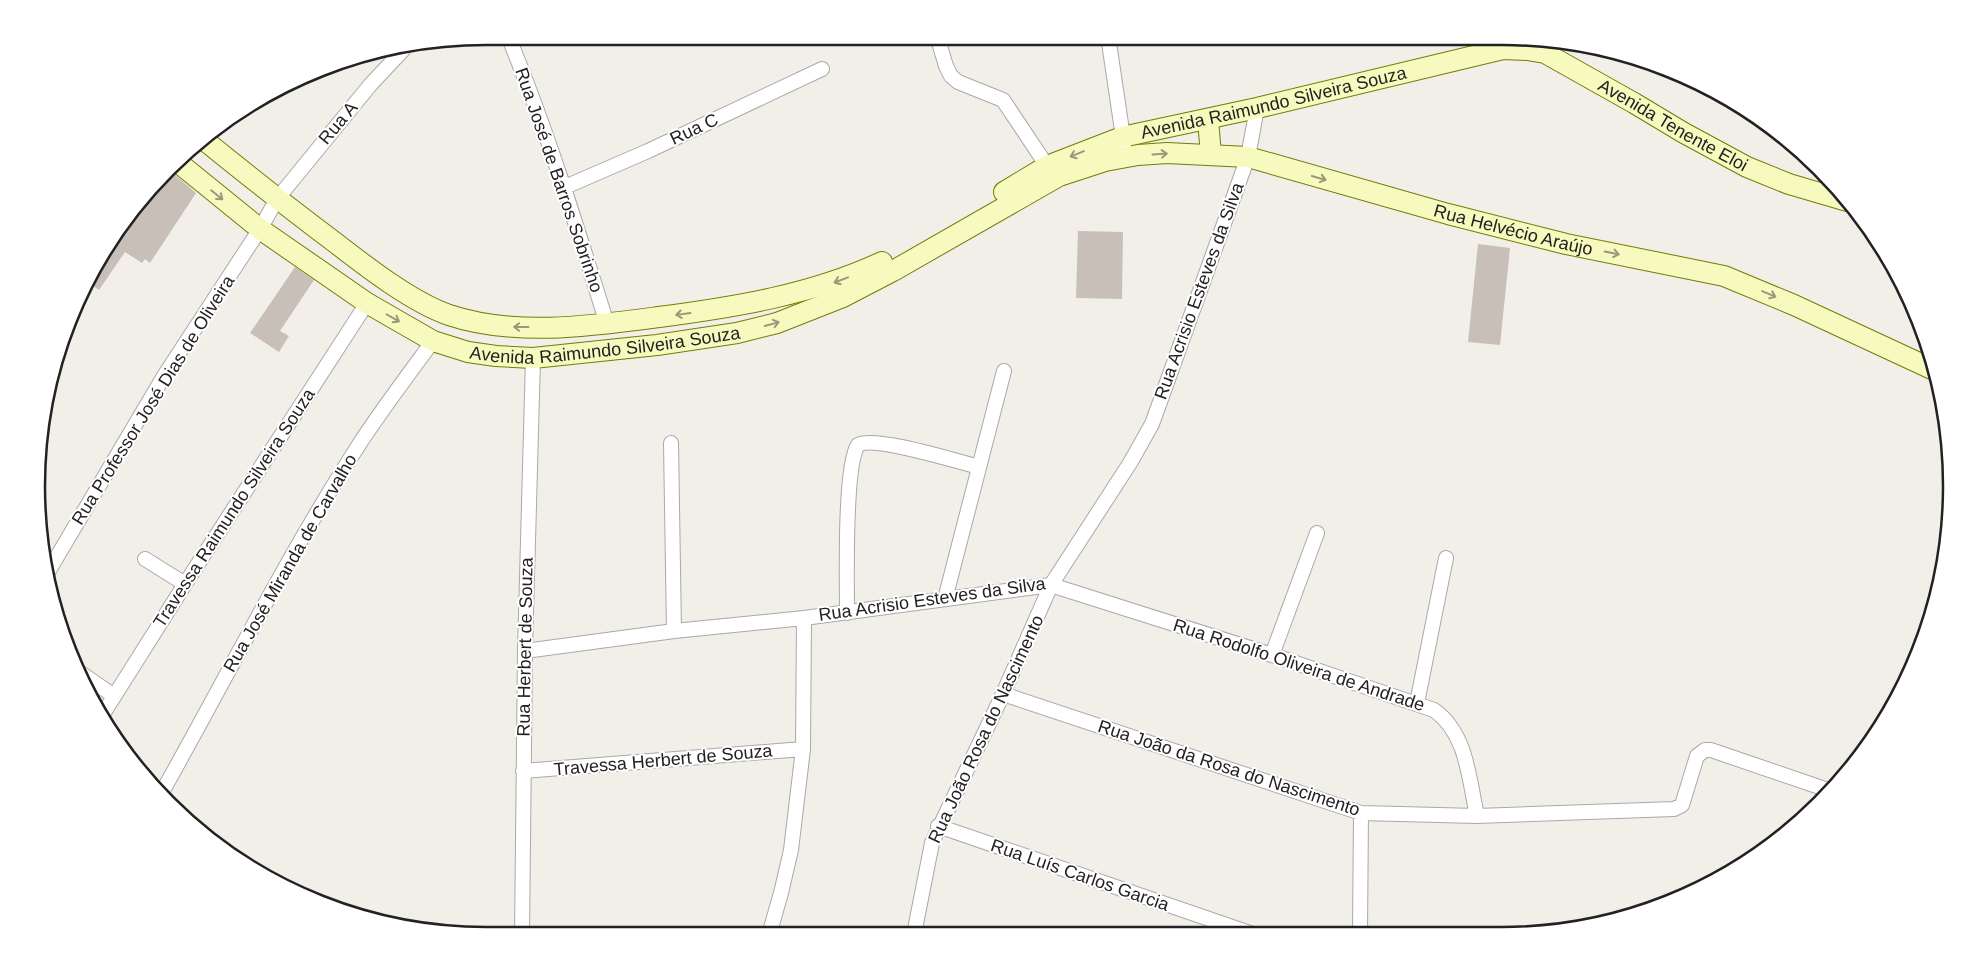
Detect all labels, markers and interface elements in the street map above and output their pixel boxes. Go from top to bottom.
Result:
street label: Avenida Raimundo Silveira Souza [1139,62,1409,143]
street label: Rua José de Barros Sobrinho [511,65,607,295]
street label: Avenida Tenente Eloi [1595,75,1751,175]
street label: Rua A [315,98,361,148]
street label: Rua C [667,109,721,149]
one-way arrow [1151,149,1167,159]
one-way arrow [1069,150,1085,159]
one-way arrow [1311,174,1327,183]
street label: Rua Acrisio Esteves da Silva [1150,179,1248,402]
one-way arrow [211,189,224,200]
street label: Rua Helvécio Araújo [1431,200,1595,259]
one-way arrow [1604,248,1620,258]
street label: Rua Professor José Dias de Oliveira [68,271,239,528]
one-way arrow [834,275,849,285]
one-way arrow [1761,290,1776,300]
one-way arrow [675,309,691,319]
one-way arrow [386,313,401,323]
one-way arrow [764,318,780,328]
one-way arrow [513,322,530,332]
street label: Avenida Raimundo Silveira Souza [469,323,742,368]
street label: Travessa Raimundo Silveira Souza [149,384,319,631]
street label: Rua José Miranda de Carvalho [219,451,361,675]
street label: Rua Herbert de Souza [513,556,537,737]
street label: Rua Acrisio Esteves da Silva [817,573,1048,625]
street label: Rua João Rosa do Nascimento [924,612,1048,846]
street label: Rua Rodolfo Oliveira de Andrade [1171,615,1427,715]
street label: Rua João da Rosa do Nascimento [1096,716,1362,820]
street label: Travessa Herbert de Souza [553,740,774,780]
street label: Rua Luís Carlos Garcia [988,835,1173,915]

